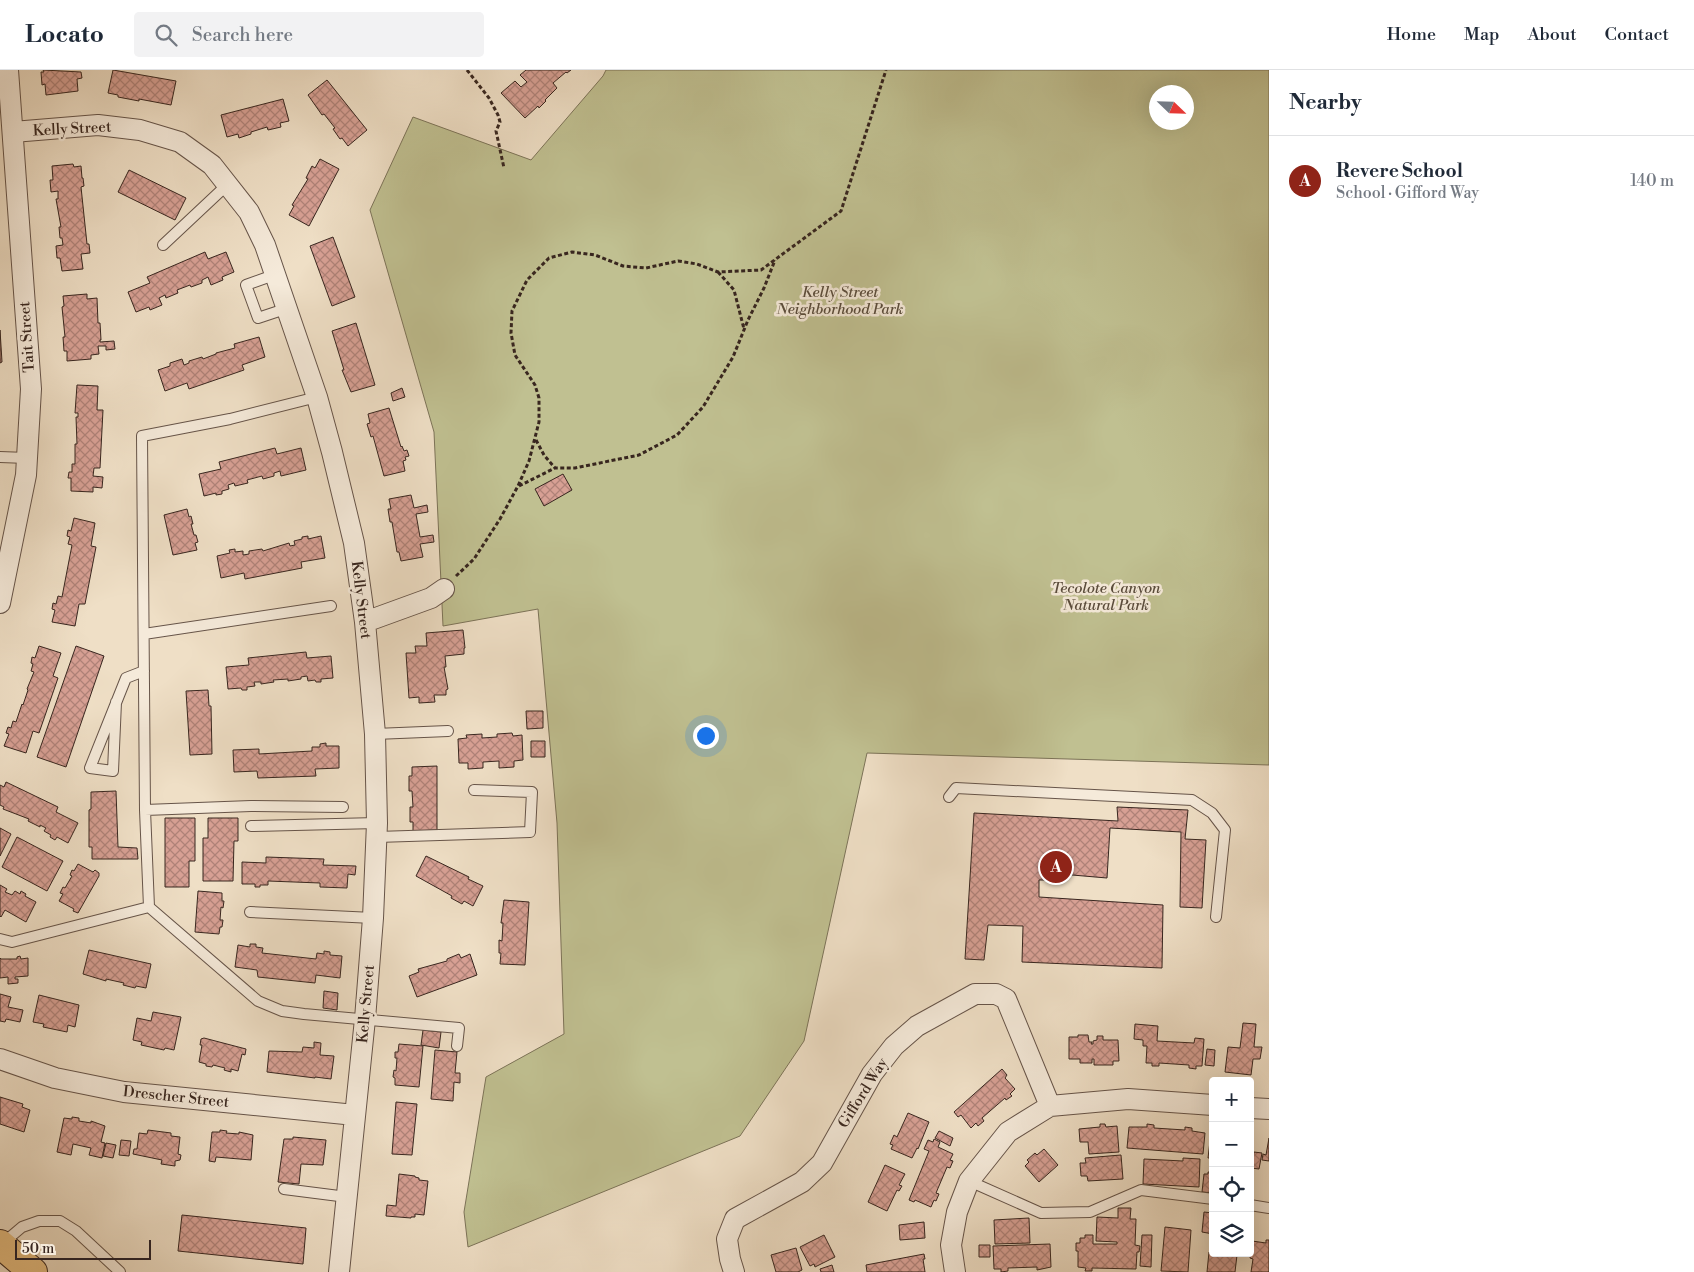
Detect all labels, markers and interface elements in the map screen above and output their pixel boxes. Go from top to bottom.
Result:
search box [134,12,484,57]
text: Locato [25,20,104,50]
icon: search [152,21,180,49]
text: Search here [192,23,293,47]
text: Home [1387,23,1436,46]
text: Map [1464,23,1500,46]
text: About [1528,23,1577,46]
text: Contact [1605,23,1669,46]
north arrow [1149,85,1194,130]
text: Nearby [1289,90,1362,116]
street label: Kelly Street [32,117,112,141]
text: Revere School [1336,159,1463,183]
text: A [1299,171,1311,191]
text: 140 m [1630,171,1674,191]
text: School · Gifford Way [1336,183,1479,203]
park label: Kelly Street Neighborhood Park [776,283,904,319]
street label: Tait Street [15,300,39,373]
street label: Kelly Street [347,560,375,641]
park label: Tecolote Canyon Natural Park [1052,579,1161,615]
your location [693,723,719,749]
pin: A [1040,848,1072,886]
street label: Kelly Street [353,963,379,1044]
street label: Gifford Way [834,1054,892,1132]
map controls [1209,1077,1254,1257]
button: + [1209,1077,1254,1122]
street label: Drescher Street [122,1082,231,1112]
button: − [1209,1122,1254,1167]
button: locate [1209,1167,1254,1212]
button: layers [1209,1212,1254,1257]
scale bar [15,1237,151,1260]
text: 50 m [22,1240,54,1258]

